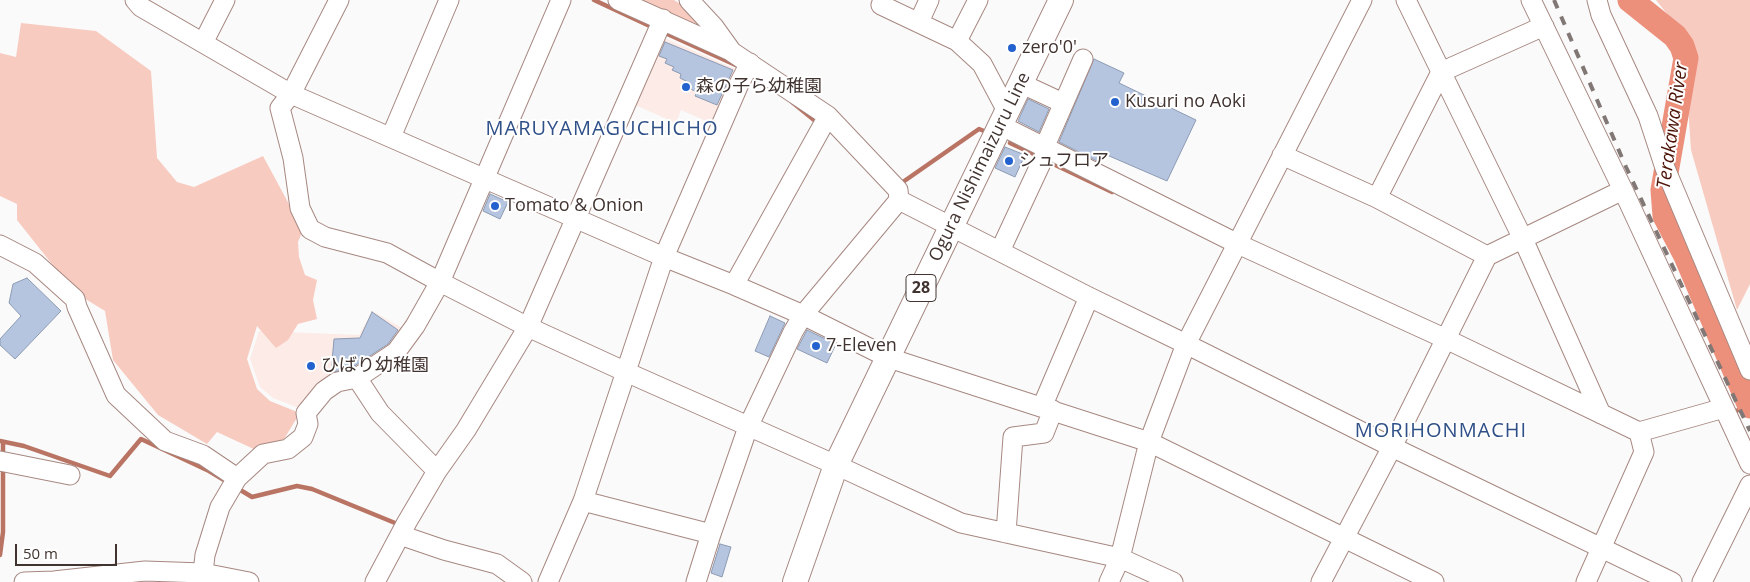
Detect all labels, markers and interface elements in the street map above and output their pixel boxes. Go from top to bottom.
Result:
place label: zero'0' [1022,37,1077,59]
marker: zero'0' [1006,42,1018,54]
water label: Terakawa River [1653,61,1693,191]
street label: Ogura Nishimaizuru Line [925,69,1035,265]
place label: 森の子ら幼稚園 [696,76,822,98]
marker: 森の子ら幼稚園 [680,81,692,93]
place label: Kusuri no Aoki [1125,91,1246,113]
marker: Kusuri no Aoki [1109,96,1121,108]
district label: MARUYAMAGUCHICHO [484,117,720,141]
place label: シュフロア [1019,150,1109,172]
marker: シュフロア [1003,155,1015,167]
place label: Tomato & Onion [505,195,644,217]
marker: Tomato & Onion [489,200,501,212]
road number: 28 [906,274,936,302]
place label: 7-Eleven [826,335,897,357]
marker: 7-Eleven [810,340,822,352]
place label: ひばり幼稚園 [321,355,429,377]
marker: ひばり幼稚園 [305,360,317,372]
district label: MORIHONMACHI [1353,419,1529,443]
scale bar [18,534,120,566]
text: 50 m [23,543,58,563]

